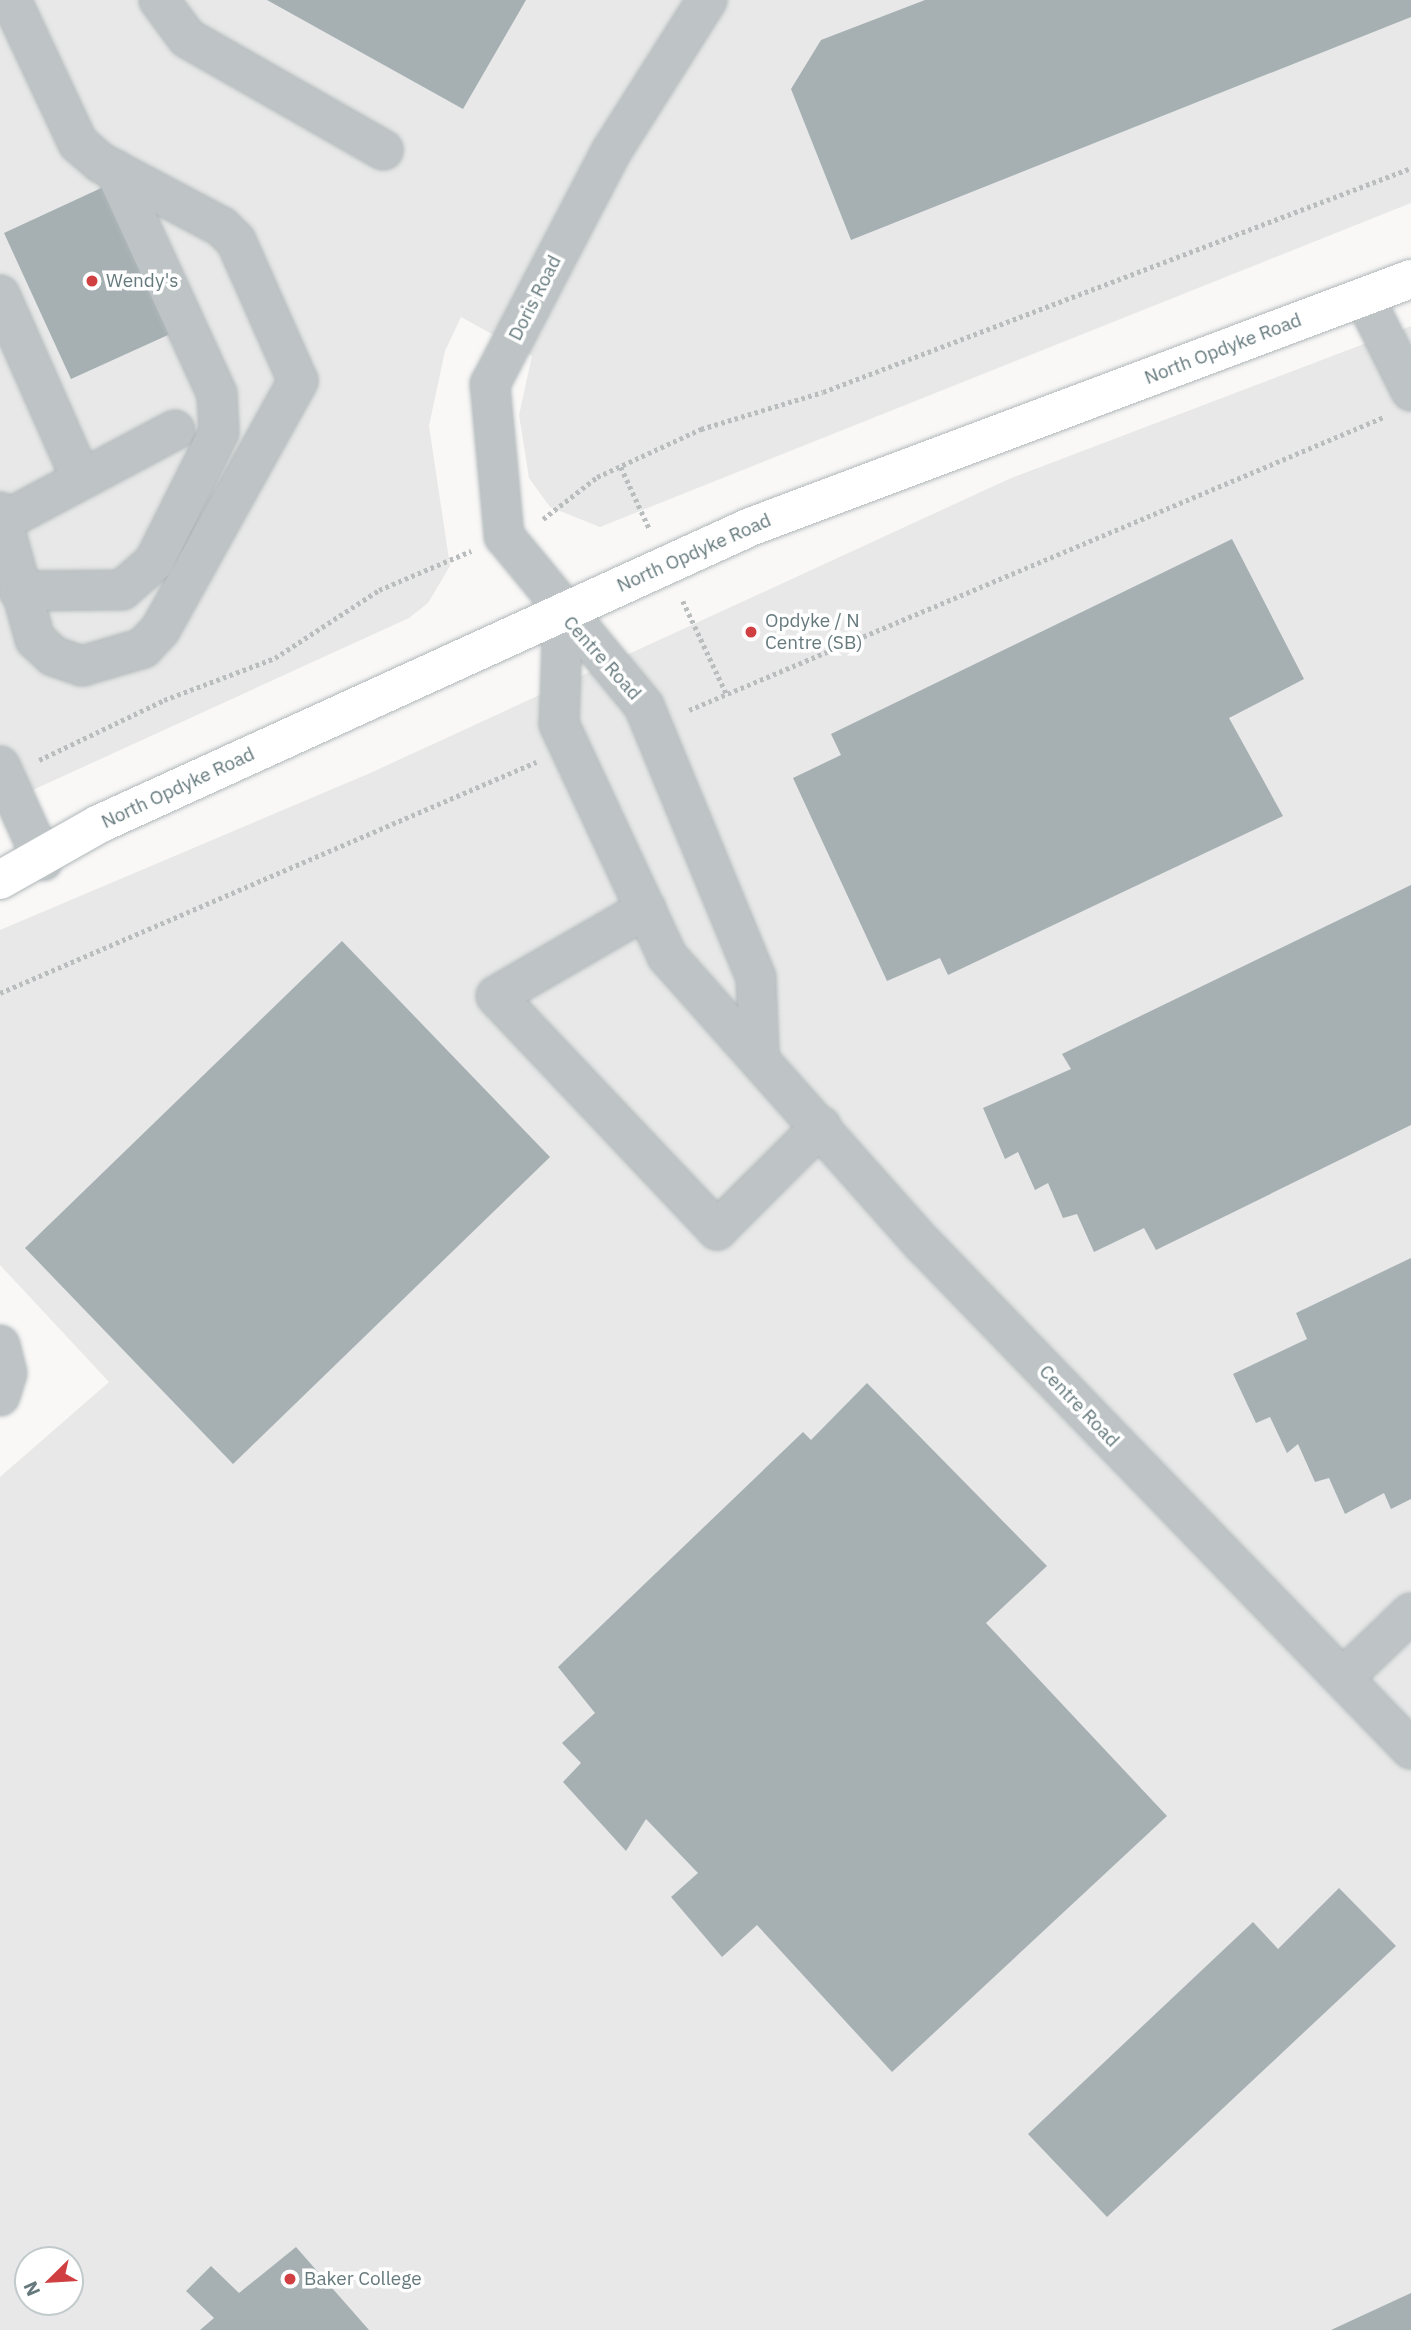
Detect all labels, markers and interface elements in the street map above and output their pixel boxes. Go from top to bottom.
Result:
street label: Doris Road [504,252,566,344]
place label: Wendy's [106,270,179,292]
marker: Wendy's [84,273,100,289]
street label: North Opdyke Road [1141,309,1305,389]
street label: North Opdyke Road [613,509,775,597]
place label: Opdyke / N Centre (SB) [765,610,863,654]
street label: Centre Road [558,611,646,705]
marker: Opdyke / N Centre (SB) [743,624,759,640]
street label: North Opdyke Road [98,743,258,833]
street label: Centre Road [1034,1360,1124,1452]
north arrow [14,2246,84,2316]
place label: Baker College [304,2268,422,2290]
marker: Baker College [282,2271,298,2287]
text: N [18,2278,45,2300]

